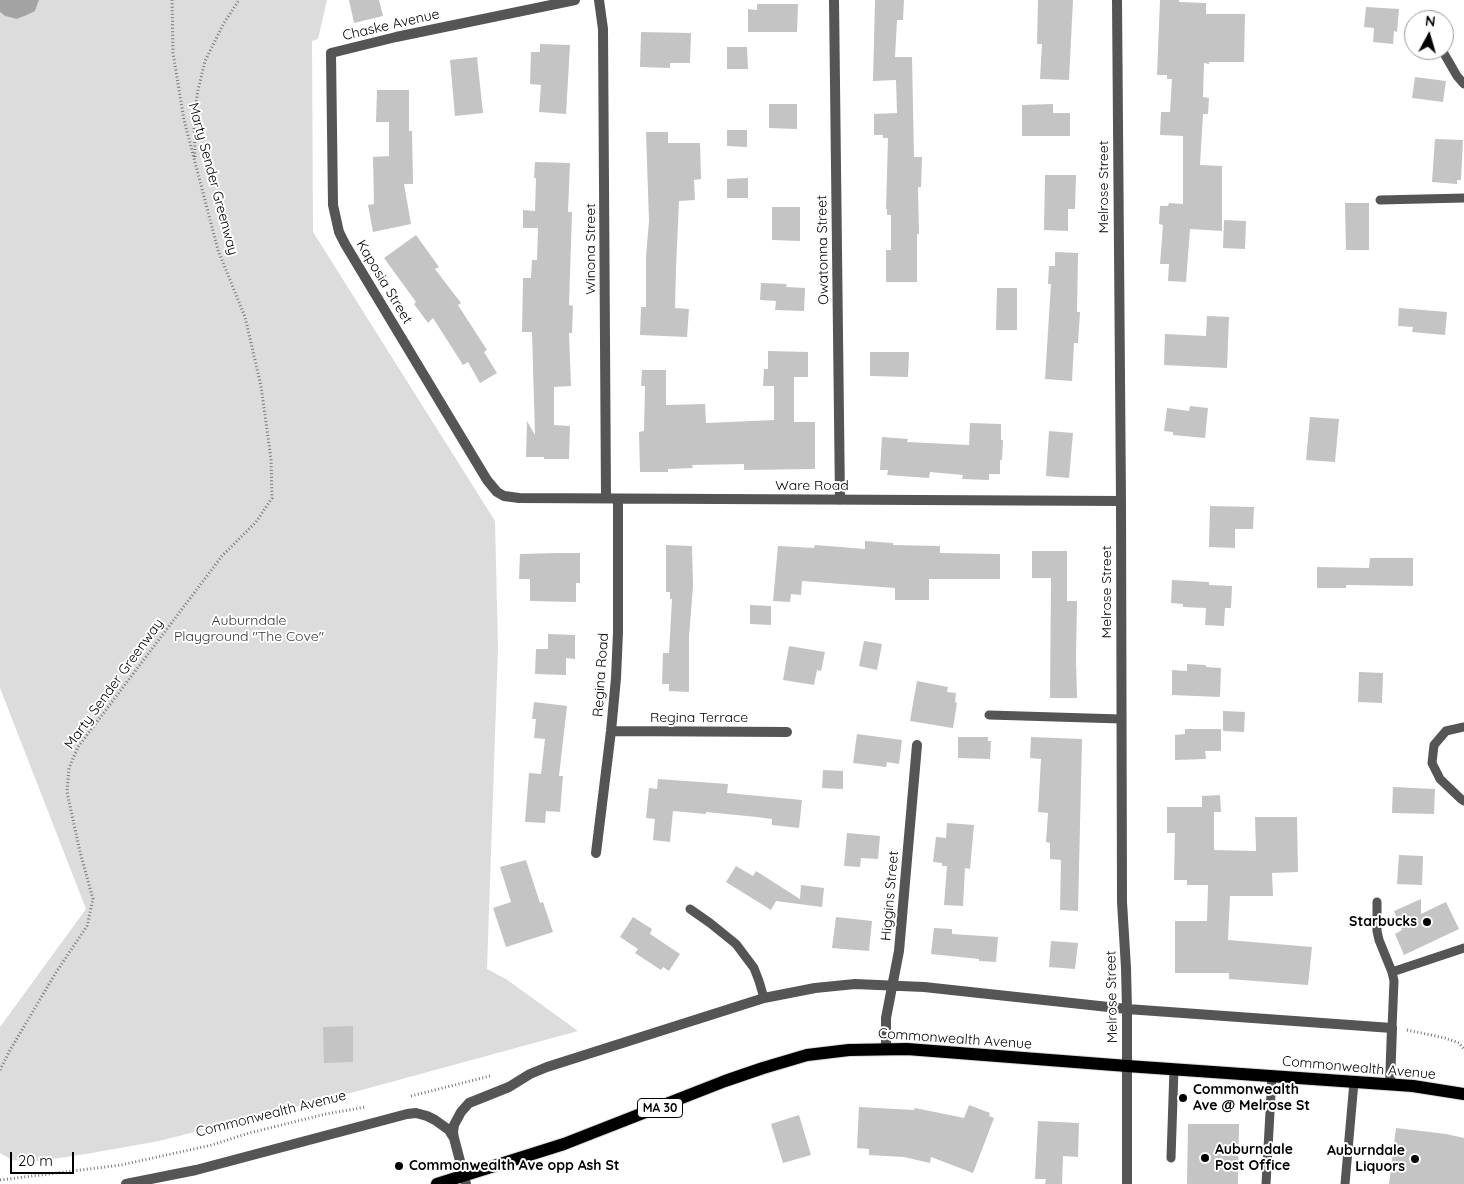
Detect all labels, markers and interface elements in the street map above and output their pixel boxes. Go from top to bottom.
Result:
street label: Chaske Avenue [341,6,441,44]
north arrow [1404,10,1454,60]
text: N [1424,12,1437,31]
street label: Marty Sender Greenway [185,101,241,257]
street label: Melrose Street [1096,141,1112,233]
street label: Owatonna Street [814,195,832,305]
street label: Winona Street [583,203,599,295]
street label: Kaposia Street [352,237,416,327]
street label: Ware Road [775,478,849,494]
street label: Melrose Street [1099,546,1115,638]
park label: Auburndale Playground "The Cove" [174,613,324,646]
street label: Marty Sender Greenway [61,615,167,753]
street label: Regina Road [590,633,612,717]
street label: Regina Terrace [650,710,748,726]
street label: Higgins Street [878,850,902,942]
place label: Starbucks [1349,914,1417,930]
marker: Starbucks [1421,916,1433,928]
street label: Melrose Street [1103,950,1121,1044]
street label: Commonwealth Avenue [877,1025,1033,1053]
street label: Commonwealth Avenue [1281,1053,1437,1083]
place label: Commonwealth Ave @ Melrose St [1193,1082,1310,1114]
street label: Commonwealth Avenue [194,1087,348,1141]
marker: Commonwealth Ave @ Melrose St [1177,1092,1189,1104]
road number: MA 30 [638,1098,682,1118]
scale bar [12,1142,76,1174]
place label: Auburndale Post Office [1215,1142,1293,1174]
place label: Auburndale Liquors [1327,1143,1405,1176]
text: 20 m [18,1151,53,1170]
marker: Auburndale Post Office [1199,1152,1211,1164]
marker: Auburndale Liquors [1409,1153,1421,1165]
place label: Commonwealth Ave opp Ash St [409,1158,620,1174]
marker: Commonwealth Ave opp Ash St [393,1160,405,1172]

